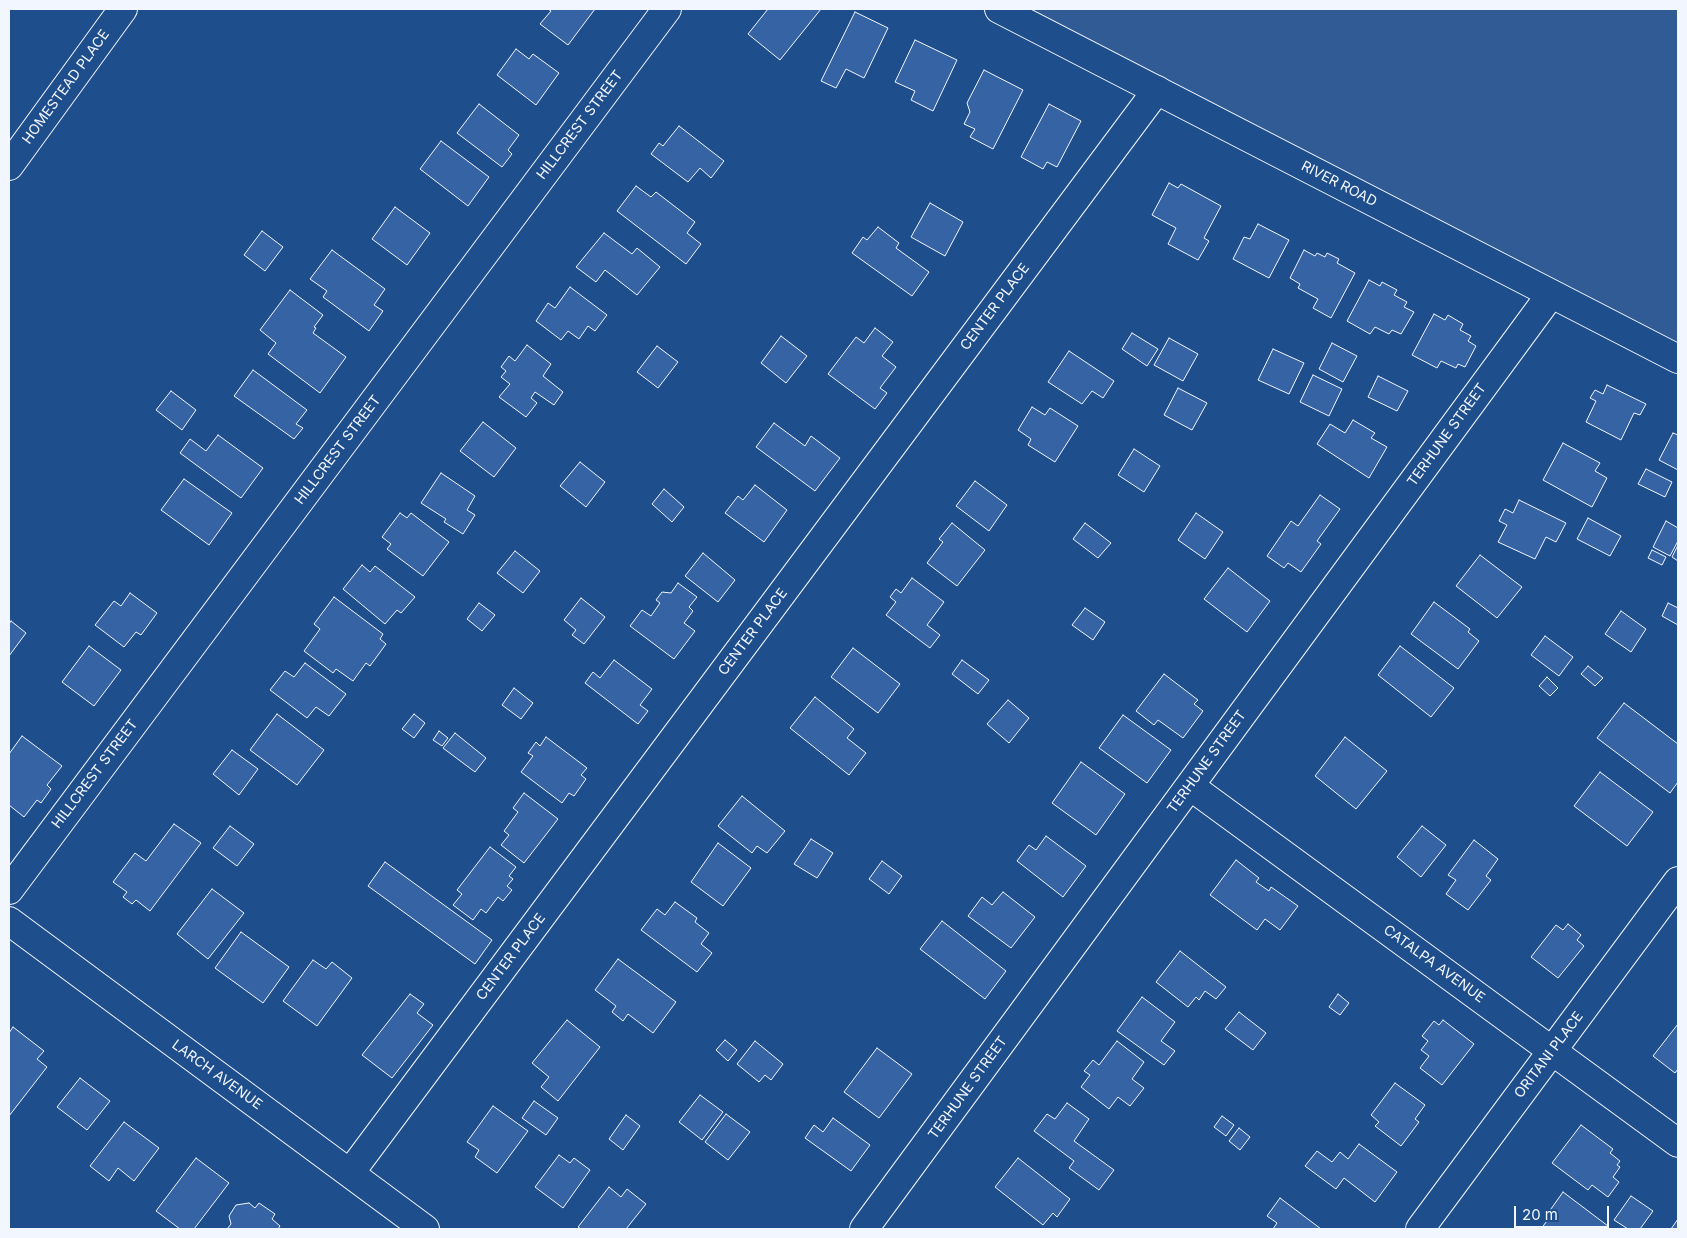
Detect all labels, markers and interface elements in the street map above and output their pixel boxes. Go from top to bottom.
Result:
street label: HOMESTEAD PLACE [19,27,113,147]
street label: HILLCREST STREET [534,67,626,183]
street label: RIVER ROAD [1298,158,1380,210]
street label: CENTER PLACE [957,260,1033,354]
street label: TERHUNE STREET [1404,380,1490,490]
street label: HILLCREST STREET [292,392,384,508]
street label: CENTER PLACE [715,585,791,679]
street label: TERHUNE STREET [1164,707,1250,817]
street label: HILLCREST STREET [49,716,141,832]
street label: CENTER PLACE [473,910,549,1004]
street label: CATALPA AVENUE [1380,921,1488,1007]
street label: ORITANI PLACE [1511,1008,1587,1102]
street label: TERHUNE STREET [925,1033,1011,1143]
street label: LARCH AVENUE [169,1037,265,1113]
scale bar [1517,1196,1612,1228]
text: 20 m [1522,1205,1558,1224]

